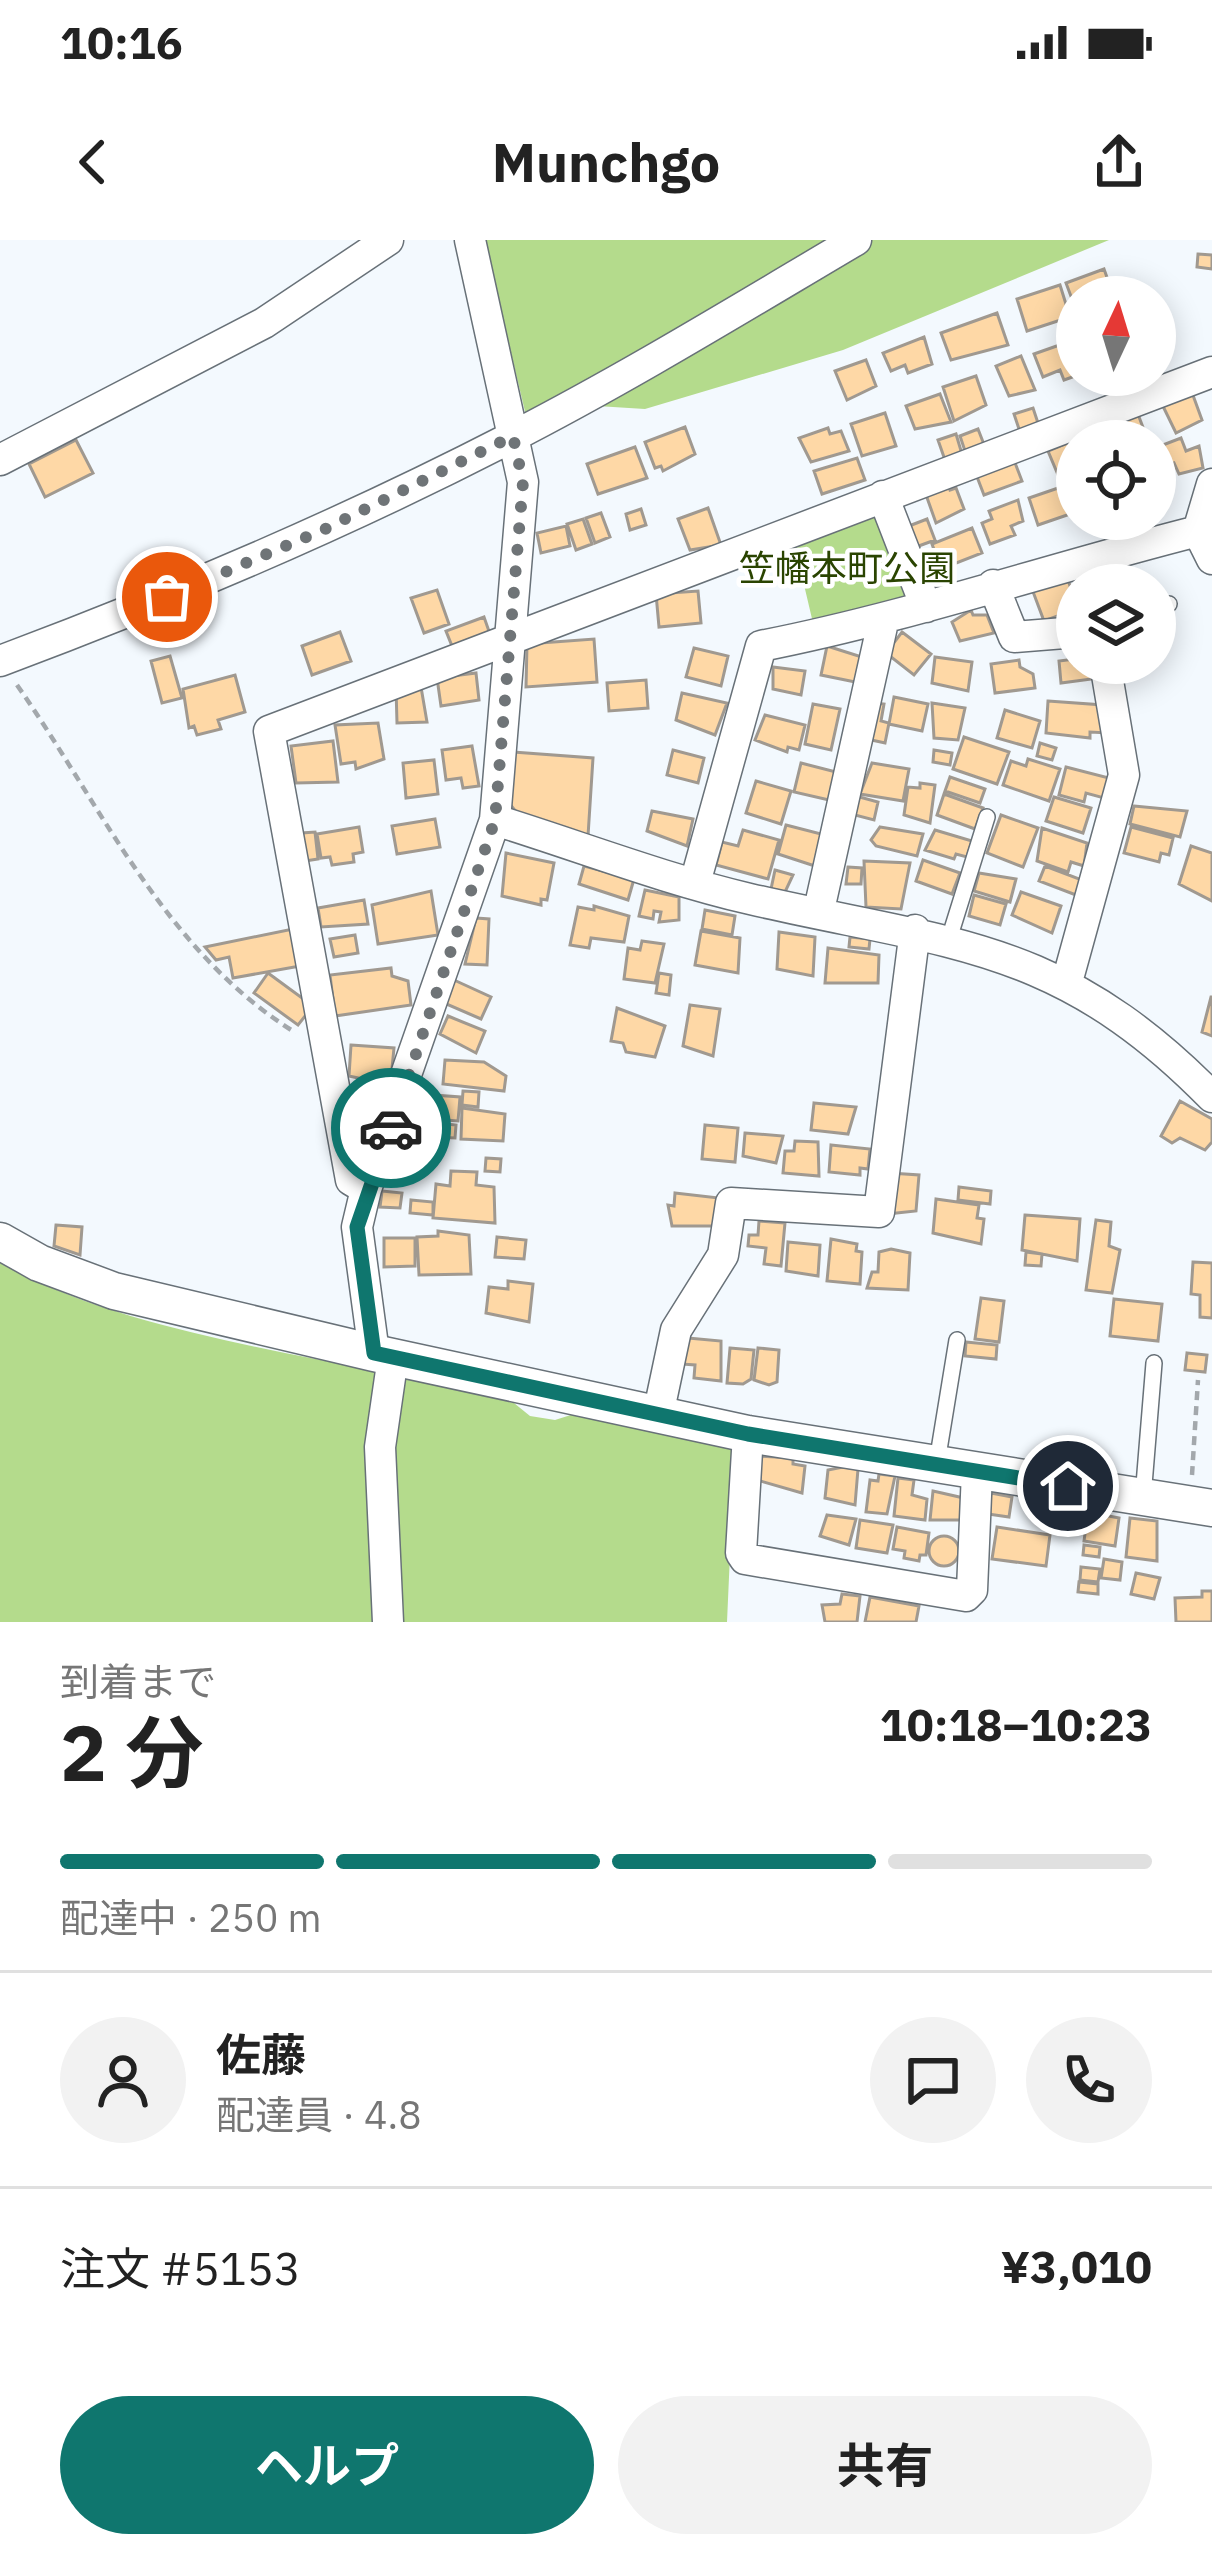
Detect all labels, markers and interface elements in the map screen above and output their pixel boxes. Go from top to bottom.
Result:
text: 10:16 [60,13,183,71]
text: Munchgo [492,127,720,197]
icon: back [60,129,126,195]
icon: share [1086,129,1152,195]
north arrow [1056,276,1176,396]
map controls [1056,276,1176,684]
button: locate [1056,420,1176,540]
park label: 笠幡本町公園 [739,544,955,591]
pin [116,546,218,648]
icon: bag [134,564,200,630]
button: layers [1056,564,1176,684]
courier [331,1068,451,1188]
icon: car [358,1095,424,1161]
pin [1017,1435,1119,1537]
icon: home [1035,1453,1101,1519]
text: 到着まで [60,1656,216,1707]
text: 10:18–10:23 [880,1695,1152,1753]
text: 2 分 [60,1701,203,1802]
text: 配達中 · 250 m [60,1892,322,1943]
button: person [60,2017,186,2143]
button: chat [870,2017,996,2143]
button: phone [1026,2017,1152,2143]
text: 佐藤 [216,2025,306,2083]
text: 配達員 · 4.8 [216,2089,422,2140]
text: ¥3,010 [1001,2237,1152,2295]
text: 注文 #5153 [60,2239,301,2297]
button: ヘルプ [60,2396,594,2534]
button: 共有 [618,2396,1152,2534]

